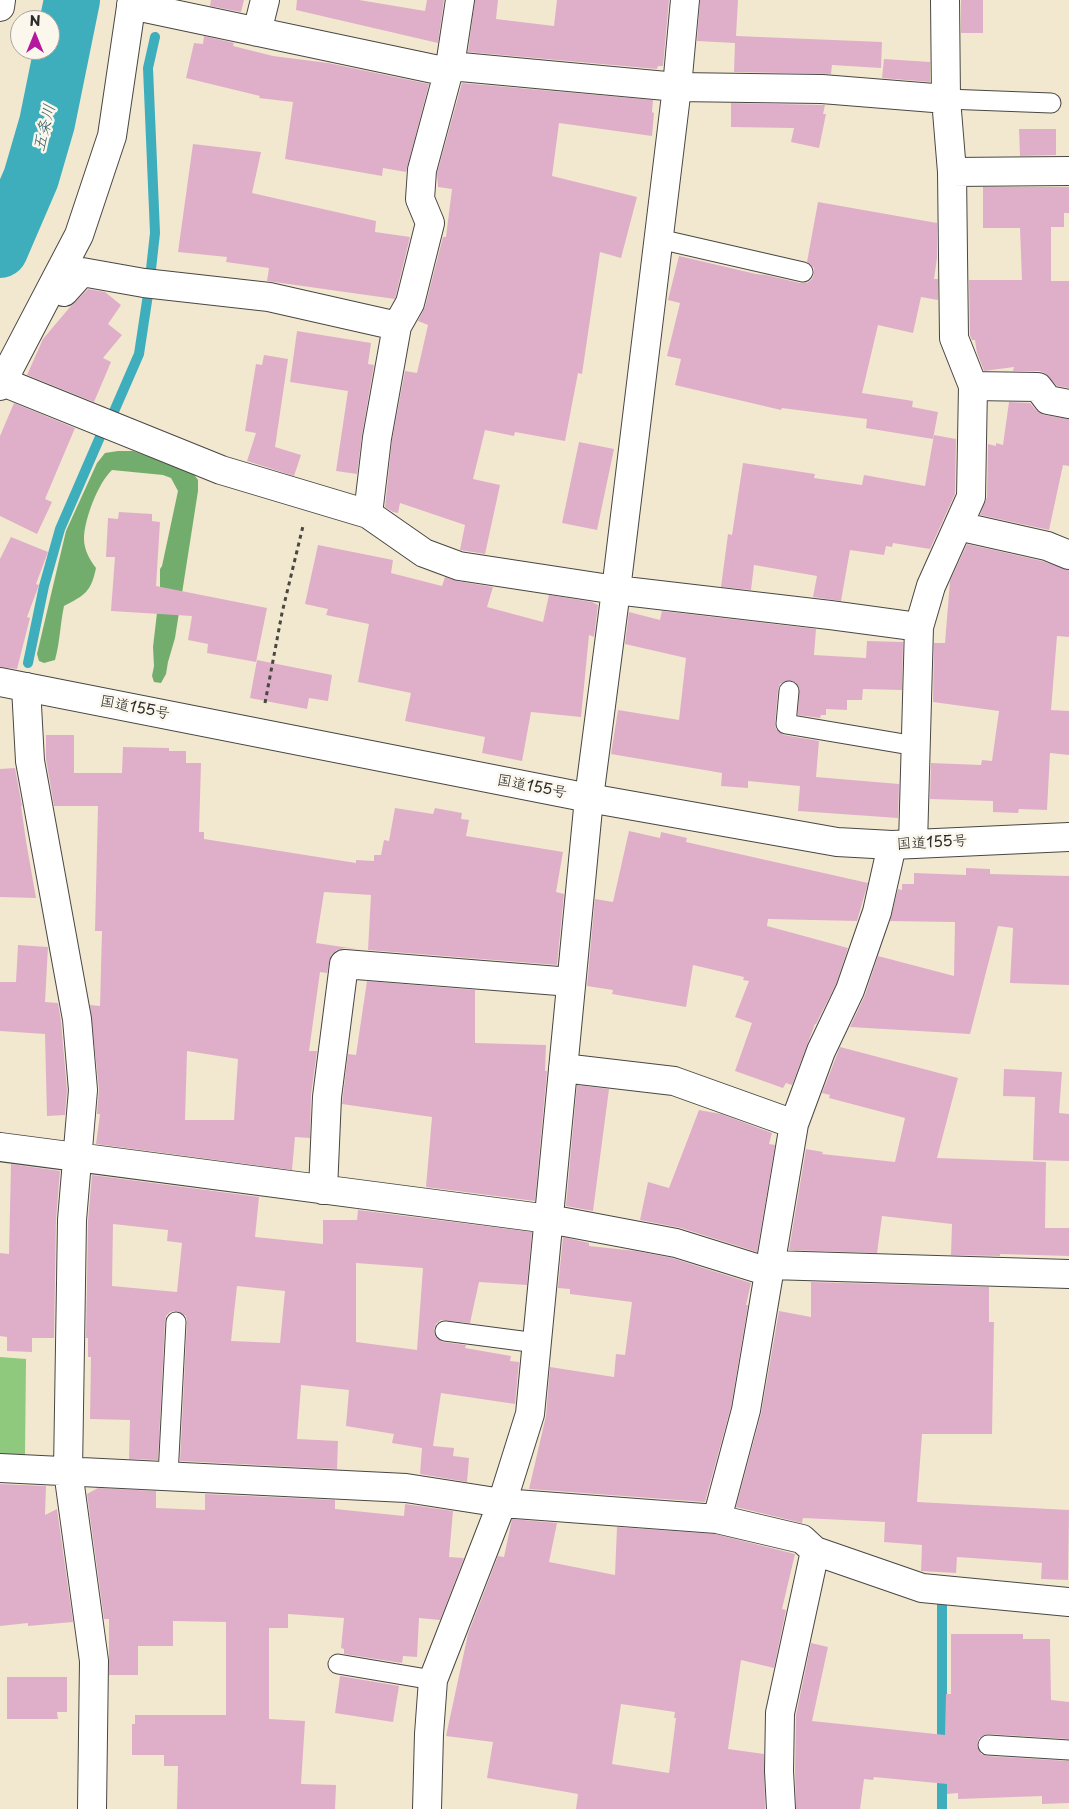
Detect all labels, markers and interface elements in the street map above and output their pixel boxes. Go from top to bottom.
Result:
north arrow [10,10,60,60]
text: N [29,10,41,31]
water label: 五条川 [30,102,60,154]
street label: 国道155号 [98,692,172,724]
street label: 国道155号 [495,771,569,803]
street label: 国道155号 [896,832,968,854]

